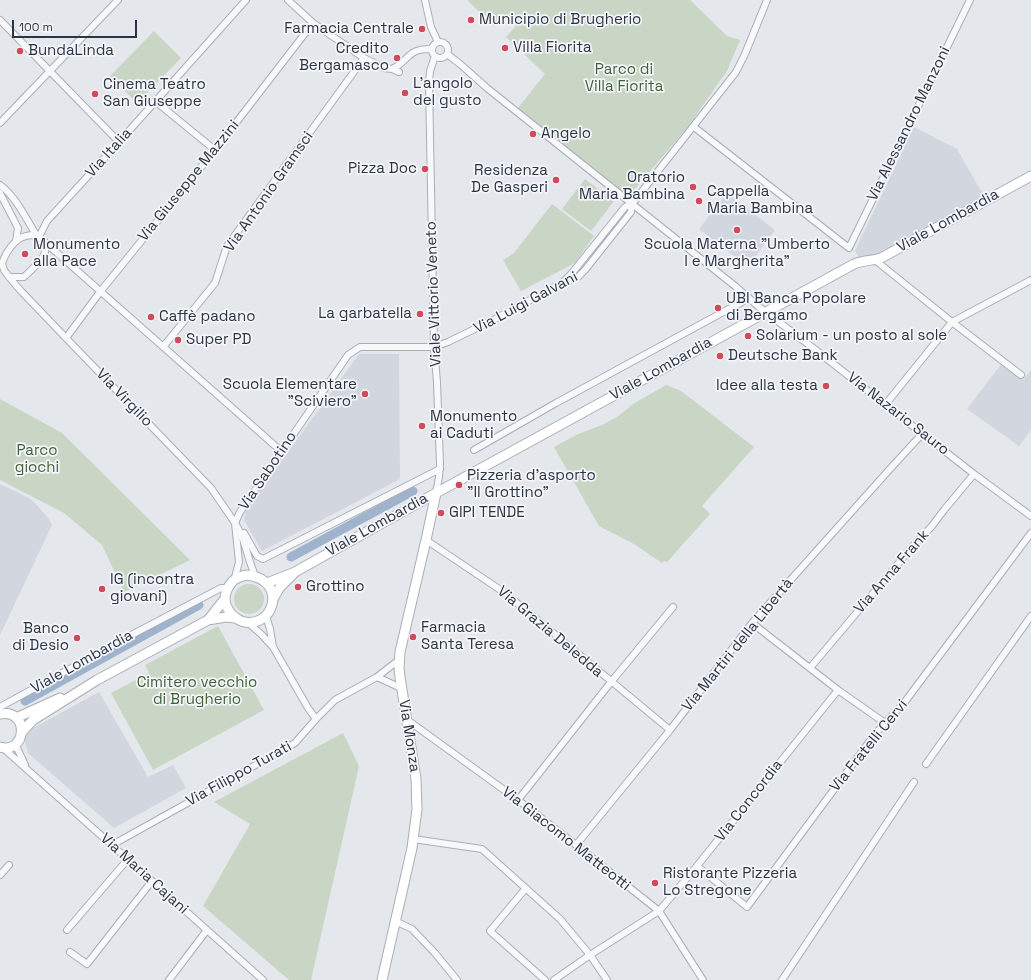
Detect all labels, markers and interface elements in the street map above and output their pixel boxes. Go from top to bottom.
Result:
place label: Municipio di Brugherio [479,11,641,29]
scale bar [14,12,139,38]
marker: Municipio di Brugherio [466,15,476,25]
text: 100 m [19,19,53,35]
place label: Farmacia Centrale [284,20,414,38]
marker: Farmacia Centrale [417,24,427,34]
place label: Villa Fiorita [513,39,592,57]
place label: Credito Bergamasco [299,40,389,75]
place label: BundaLinda [28,42,114,60]
marker: Villa Fiorita [500,43,510,53]
street label: Via Alessandro Manzoni [864,44,954,204]
marker: BundaLinda [15,46,25,56]
marker: Credito Bergamasco [392,53,402,63]
park label: Parco di Villa Fiorita [585,61,663,96]
place label: L'angolo del gusto [413,75,482,110]
place label: Cinema Teatro San Giuseppe [103,76,206,111]
marker: L'angolo del gusto [400,88,410,98]
marker: Cinema Teatro San Giuseppe [90,89,100,99]
street label: Via Giuseppe Mazzini [135,117,243,245]
street label: Via Italia [82,124,136,182]
place label: Angelo [541,125,591,143]
street label: Via Antonio Gramsci [221,128,317,256]
marker: Angelo [528,129,538,139]
place label: Pizza Doc [348,160,417,178]
place label: Residenza De Gasperi [471,162,548,197]
marker: Pizza Doc [420,164,430,174]
place label: Oratorio Maria Bambina [579,169,685,204]
marker: Residenza De Gasperi [551,175,561,185]
marker: Oratorio Maria Bambina [688,182,698,192]
place label: Cappella Maria Bambina [707,183,813,218]
street label: Viale Lombardia [894,186,1002,256]
marker: Cappella Maria Bambina [694,196,704,206]
street label: Viale Vittorio Veneto [422,221,446,367]
marker: Scuola Materna "Umberto I e Margherita" [732,225,742,235]
place label: Monumento alla Pace [33,236,120,271]
place label: Scuola Materna "Umberto I e Margherita" [644,236,830,271]
marker: Monumento alla Pace [20,249,30,259]
street label: Via Luigi Galvani [471,268,581,338]
place label: UBI Banca Popolare di Bergamo [726,290,866,325]
marker: UBI Banca Popolare di Bergamo [713,303,723,313]
place label: La garbatella [318,305,412,323]
place label: Caffè padano [159,308,255,326]
marker: La garbatella [415,309,425,319]
marker: Caffè padano [146,312,156,322]
place label: Solarium - un posto al sole [756,327,947,345]
place label: Super PD [186,331,251,349]
marker: Solarium - un posto al sole [743,331,753,341]
street label: Viale Lombardia [607,334,715,404]
marker: Super PD [173,335,183,345]
place label: Deutsche Bank [728,347,838,365]
marker: Deutsche Bank [715,351,725,361]
street label: Via Virgilio [92,365,156,431]
street label: Via Nazario Sauro [843,369,953,459]
place label: Scuola Elementare "Sciviero" [223,376,357,411]
place label: Idee alla testa [716,377,818,395]
marker: Idee alla testa [821,381,831,391]
marker: Scuola Elementare "Sciviero" [360,389,370,399]
place label: Monumento ai Caduti [430,408,517,443]
marker: Monumento ai Caduti [417,421,427,431]
street label: Via Sabotino [235,428,301,514]
park label: Parco giochi [15,442,59,477]
place label: Pizzeria d'asporto "Il Grottino" [467,467,596,502]
marker: Pizzeria d'asporto "Il Grottino" [454,480,464,490]
street label: Viale Lombardia [323,490,431,560]
place label: GIPI TENDE [449,504,525,522]
marker: GIPI TENDE [436,508,446,518]
street label: Via Anna Frank [851,526,933,618]
place label: IG (incontra giovani) [110,571,194,606]
street label: Via Martiri della Libertà [679,575,797,715]
place label: Grottino [306,578,364,596]
marker: Grottino [293,582,303,592]
street label: Via Grazia Deledda [493,582,607,682]
marker: IG (incontra giovani) [97,584,107,594]
place label: Farmacia Santa Teresa [421,619,514,654]
place label: Banco di Desio [12,620,69,655]
street label: Viale Lombardia [28,627,136,697]
marker: Farmacia Santa Teresa [408,632,418,642]
marker: Banco di Desio [72,633,82,643]
park label: Cimitero vecchio di Brugherio [137,674,257,709]
street label: Via Fratelli Cervi [826,696,912,796]
street label: Via Monza [394,698,424,774]
street label: Via Filippo Turati [183,738,295,810]
street label: Via Concordia [711,756,787,846]
street label: Via Giacomo Matteotti [498,783,634,895]
street label: Via Maria Cajani [96,830,192,918]
place label: Ristorante Pizzeria Lo Stregone [663,865,797,900]
marker: Ristorante Pizzeria Lo Stregone [650,878,660,888]

